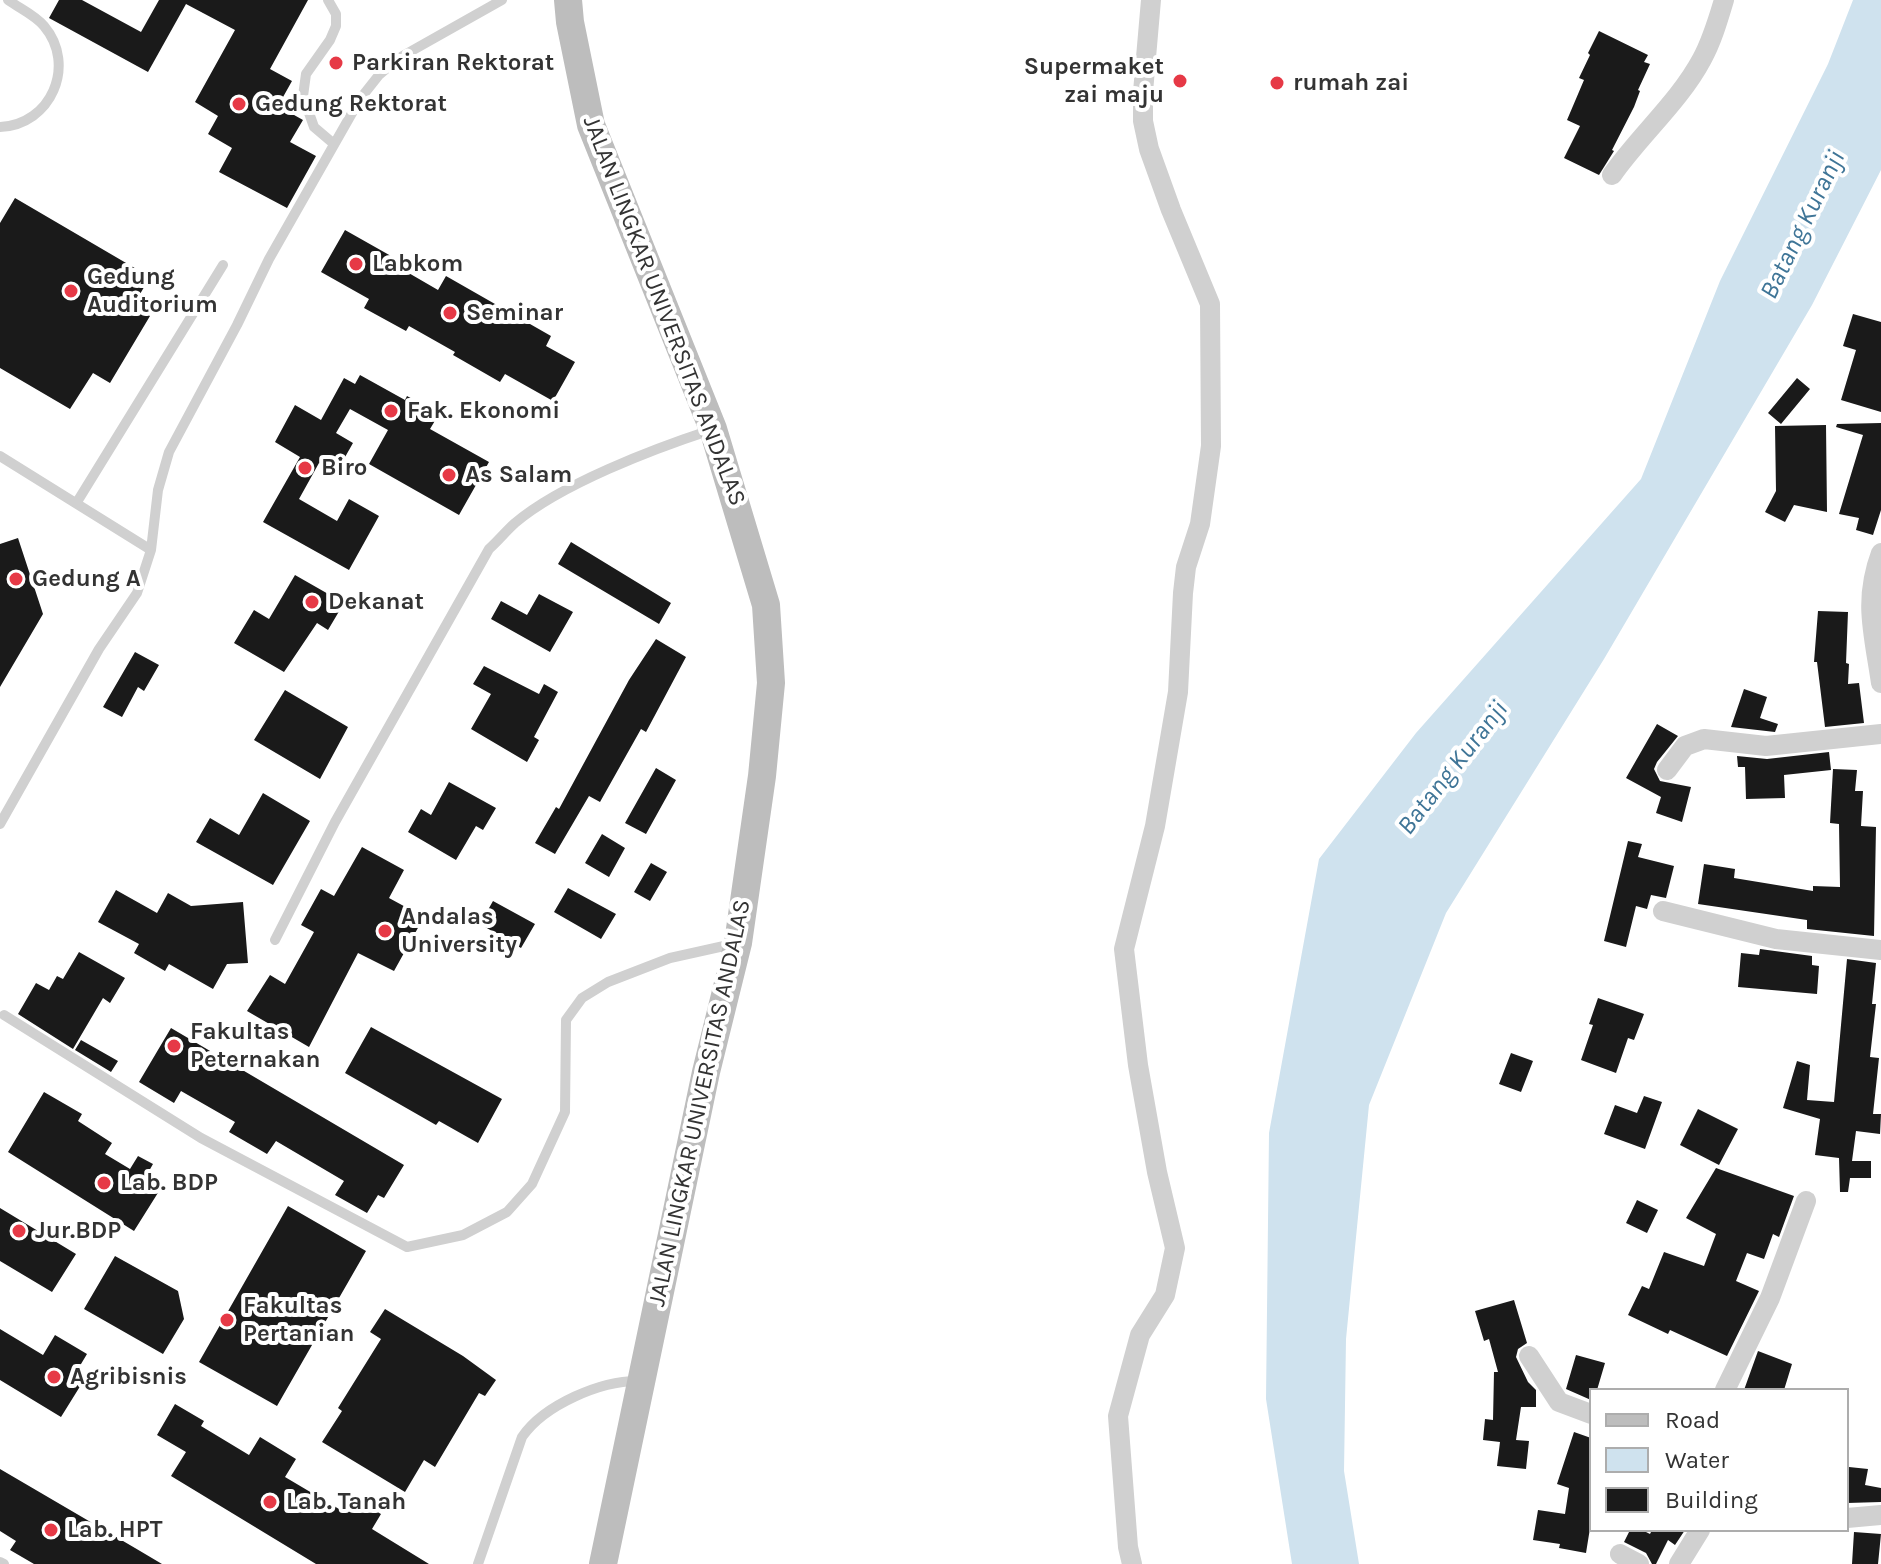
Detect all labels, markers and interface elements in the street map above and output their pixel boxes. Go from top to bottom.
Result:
place label: Parkiran Rektorat [352,49,554,77]
place label: Supermaket zai maju [1024,53,1164,109]
marker: Parkiran Rektorat [327,54,345,72]
place label: rumah zai [1293,69,1409,97]
marker: Supermaket zai maju [1171,72,1189,90]
marker: rumah zai [1268,74,1286,92]
place label: Gedung Rektorat [255,90,447,118]
marker: Gedung Rektorat [230,95,248,113]
street label: JALAN LINGKAR UNIVERSITAS ANDALAS [576,112,752,510]
water label: Batang Kuranji [1754,146,1852,304]
place label: Labkom [372,250,463,278]
marker: Labkom [347,255,365,273]
place label: Gedung Auditorium [87,263,218,319]
marker: Gedung Auditorium [62,282,80,300]
place label: Seminar [466,299,563,327]
marker: Seminar [441,304,459,322]
place label: Fak. Ekonomi [407,397,560,425]
marker: Fak. Ekonomi [382,402,400,420]
place label: Biro [321,454,367,482]
marker: Biro [296,459,314,477]
place label: As Salam [465,461,572,489]
marker: As Salam [440,466,458,484]
place label: Gedung A [32,565,141,593]
marker: Gedung A [7,570,25,588]
place label: Dekanat [328,588,424,616]
marker: Dekanat [303,593,321,611]
water label: Batang Kuranji [1391,695,1515,841]
street label: JALAN LINGKAR UNIVERSITAS ANDALAS [643,897,757,1309]
place label: Andalas University [401,903,517,959]
marker: Andalas University [376,922,394,940]
place label: Fakultas Peternakan [190,1018,320,1074]
marker: Fakultas Peternakan [165,1037,183,1055]
place label: Lab. BDP [120,1169,218,1197]
marker: Lab. BDP [95,1174,113,1192]
place label: Jur.BDP [35,1217,121,1245]
marker: Jur.BDP [10,1222,28,1240]
place label: Fakultas Pertanian [243,1292,354,1348]
marker: Fakultas Pertanian [218,1311,236,1329]
place label: Agribisnis [70,1363,187,1391]
marker: Agribisnis [45,1368,63,1386]
legend [1589,1388,1849,1532]
text: Road [1665,1406,1720,1434]
text: Water [1665,1446,1729,1474]
text: Building [1665,1486,1758,1514]
place label: Lab. Tanah [286,1488,406,1516]
marker: Lab. Tanah [261,1493,279,1511]
place label: Lab. HPT [67,1516,162,1544]
marker: Lab. HPT [42,1521,60,1539]

